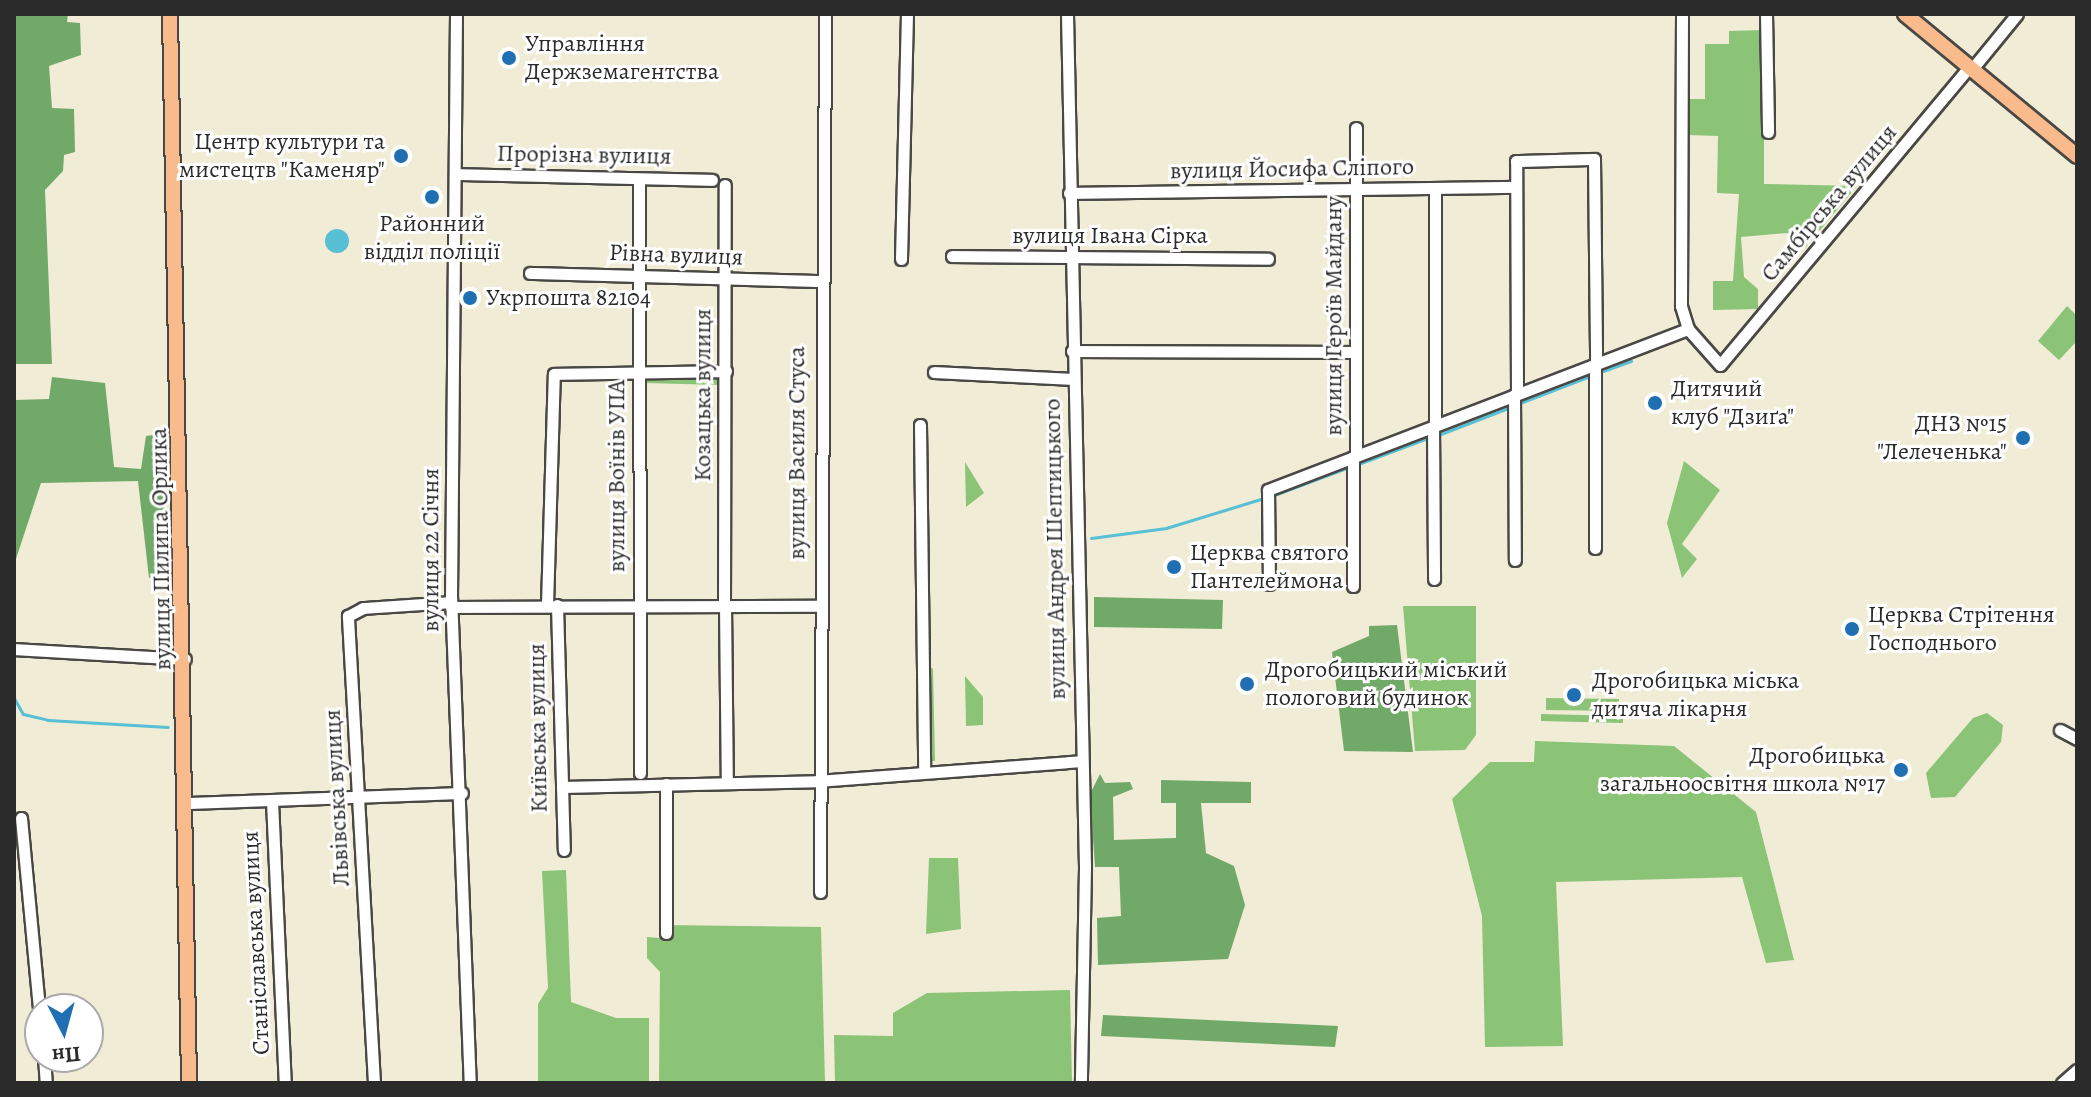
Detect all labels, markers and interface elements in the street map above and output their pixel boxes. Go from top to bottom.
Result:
place label: Управління Держземагентства [525,30,719,86]
marker: Управління Держземагентства [500,49,518,67]
street label: Самбірська вулиця [1755,119,1903,287]
place label: Центр культури та мистецтв "Каменяр" [179,128,385,184]
street label: Прорізна вулиця [497,139,671,171]
marker: Центр культури та мистецтв "Каменяр" [392,147,410,165]
street label: вулиця Йосифа Сліпого [1170,152,1414,186]
marker: Районний відділ поліції [423,188,441,206]
street label: вулиця Героїв Майдану [1320,196,1348,436]
place label: Районний відділ поліції [364,210,500,266]
street label: вулиця Івана Сірка [1012,222,1208,250]
street label: Рівна вулиця [608,238,744,272]
place label: Укрпошта 82104 [486,284,651,312]
marker: Укрпошта 82104 [461,289,479,307]
street label: Козацька вулиця [689,309,717,481]
street label: вулиця Василя Стуса [783,346,811,560]
place label: Дитячий клуб "Дзиґа" [1671,375,1795,431]
street label: вулиця Воїнів УПА [603,380,631,572]
marker: Дитячий клуб "Дзиґа" [1646,394,1664,412]
street label: вулиця Андрея Шептицького [1038,398,1072,700]
place label: ДНЗ №15 "Лелеченька" [1877,410,2007,466]
street label: вулиця Пилипа Орлика [144,428,178,670]
marker: ДНЗ №15 "Лелеченька" [2014,429,2032,447]
street label: вулиця 22 Січня [417,468,445,632]
place label: Церква святого Пантелеймона [1190,539,1349,595]
marker: Церква святого Пантелеймона [1165,558,1183,576]
place label: Церква Стрітення Господнього [1868,601,2055,657]
marker: Церква Стрітення Господнього [1843,620,1861,638]
street label: Київська вулиця [522,643,554,813]
place label: Дрогобицький міський пологовий будинок [1265,656,1507,712]
place label: Дрогобицька міська дитяча лікарня [1592,667,1799,723]
marker: Дрогобицький міський пологовий будинок [1236,673,1258,695]
marker: Дрогобицька міська дитяча лікарня [1563,684,1585,706]
street label: Львівська вулиця [318,709,356,887]
place label: Дрогобицька загальноосвітня школа №17 [1600,742,1885,798]
marker: Дрогобицька загальноосвітня школа №17 [1892,761,1910,779]
street label: Станіславська вулиця [236,830,276,1056]
north arrow [24,993,104,1073]
text: Пн [50,1038,82,1071]

